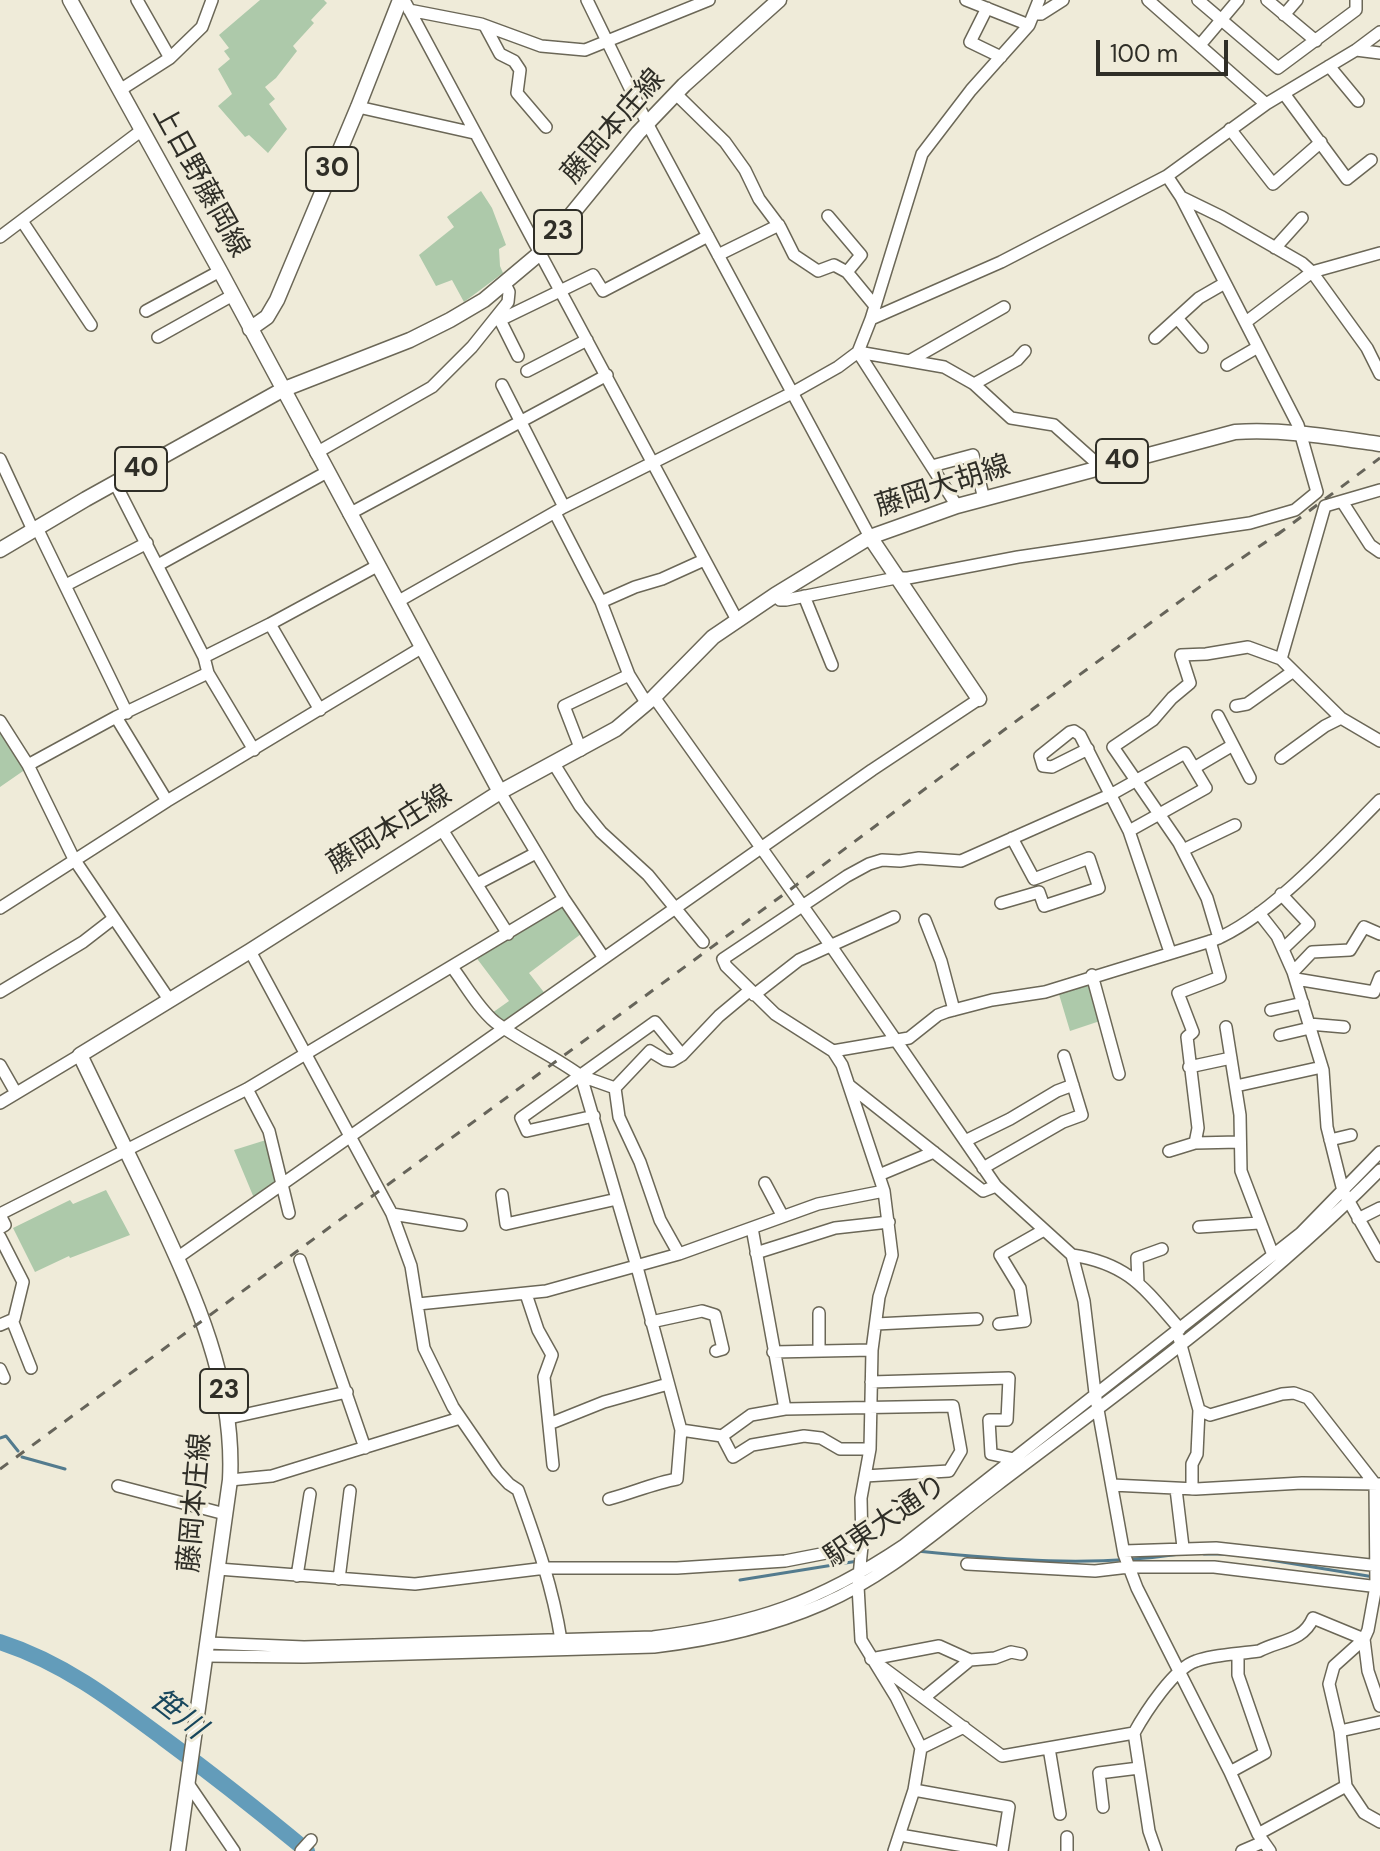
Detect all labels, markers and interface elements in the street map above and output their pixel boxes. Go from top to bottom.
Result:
scale bar [1100,24,1232,74]
text: 100 m [1110,38,1178,69]
street label: 藤岡本庄線 [555,63,673,191]
street label: 上日野藤岡線 [145,100,255,264]
road number: 30 [306,147,358,191]
road number: 23 [534,210,582,254]
road number: 40 [1096,439,1148,483]
road number: 40 [115,447,167,491]
street label: 藤岡大胡線 [871,449,1015,525]
street label: 藤岡本庄線 [322,779,458,881]
road number: 23 [200,1369,248,1413]
street label: 藤岡本庄線 [173,1432,219,1574]
street label: 駅東大通り [819,1469,953,1575]
water label: 笹川 [142,1682,212,1748]

